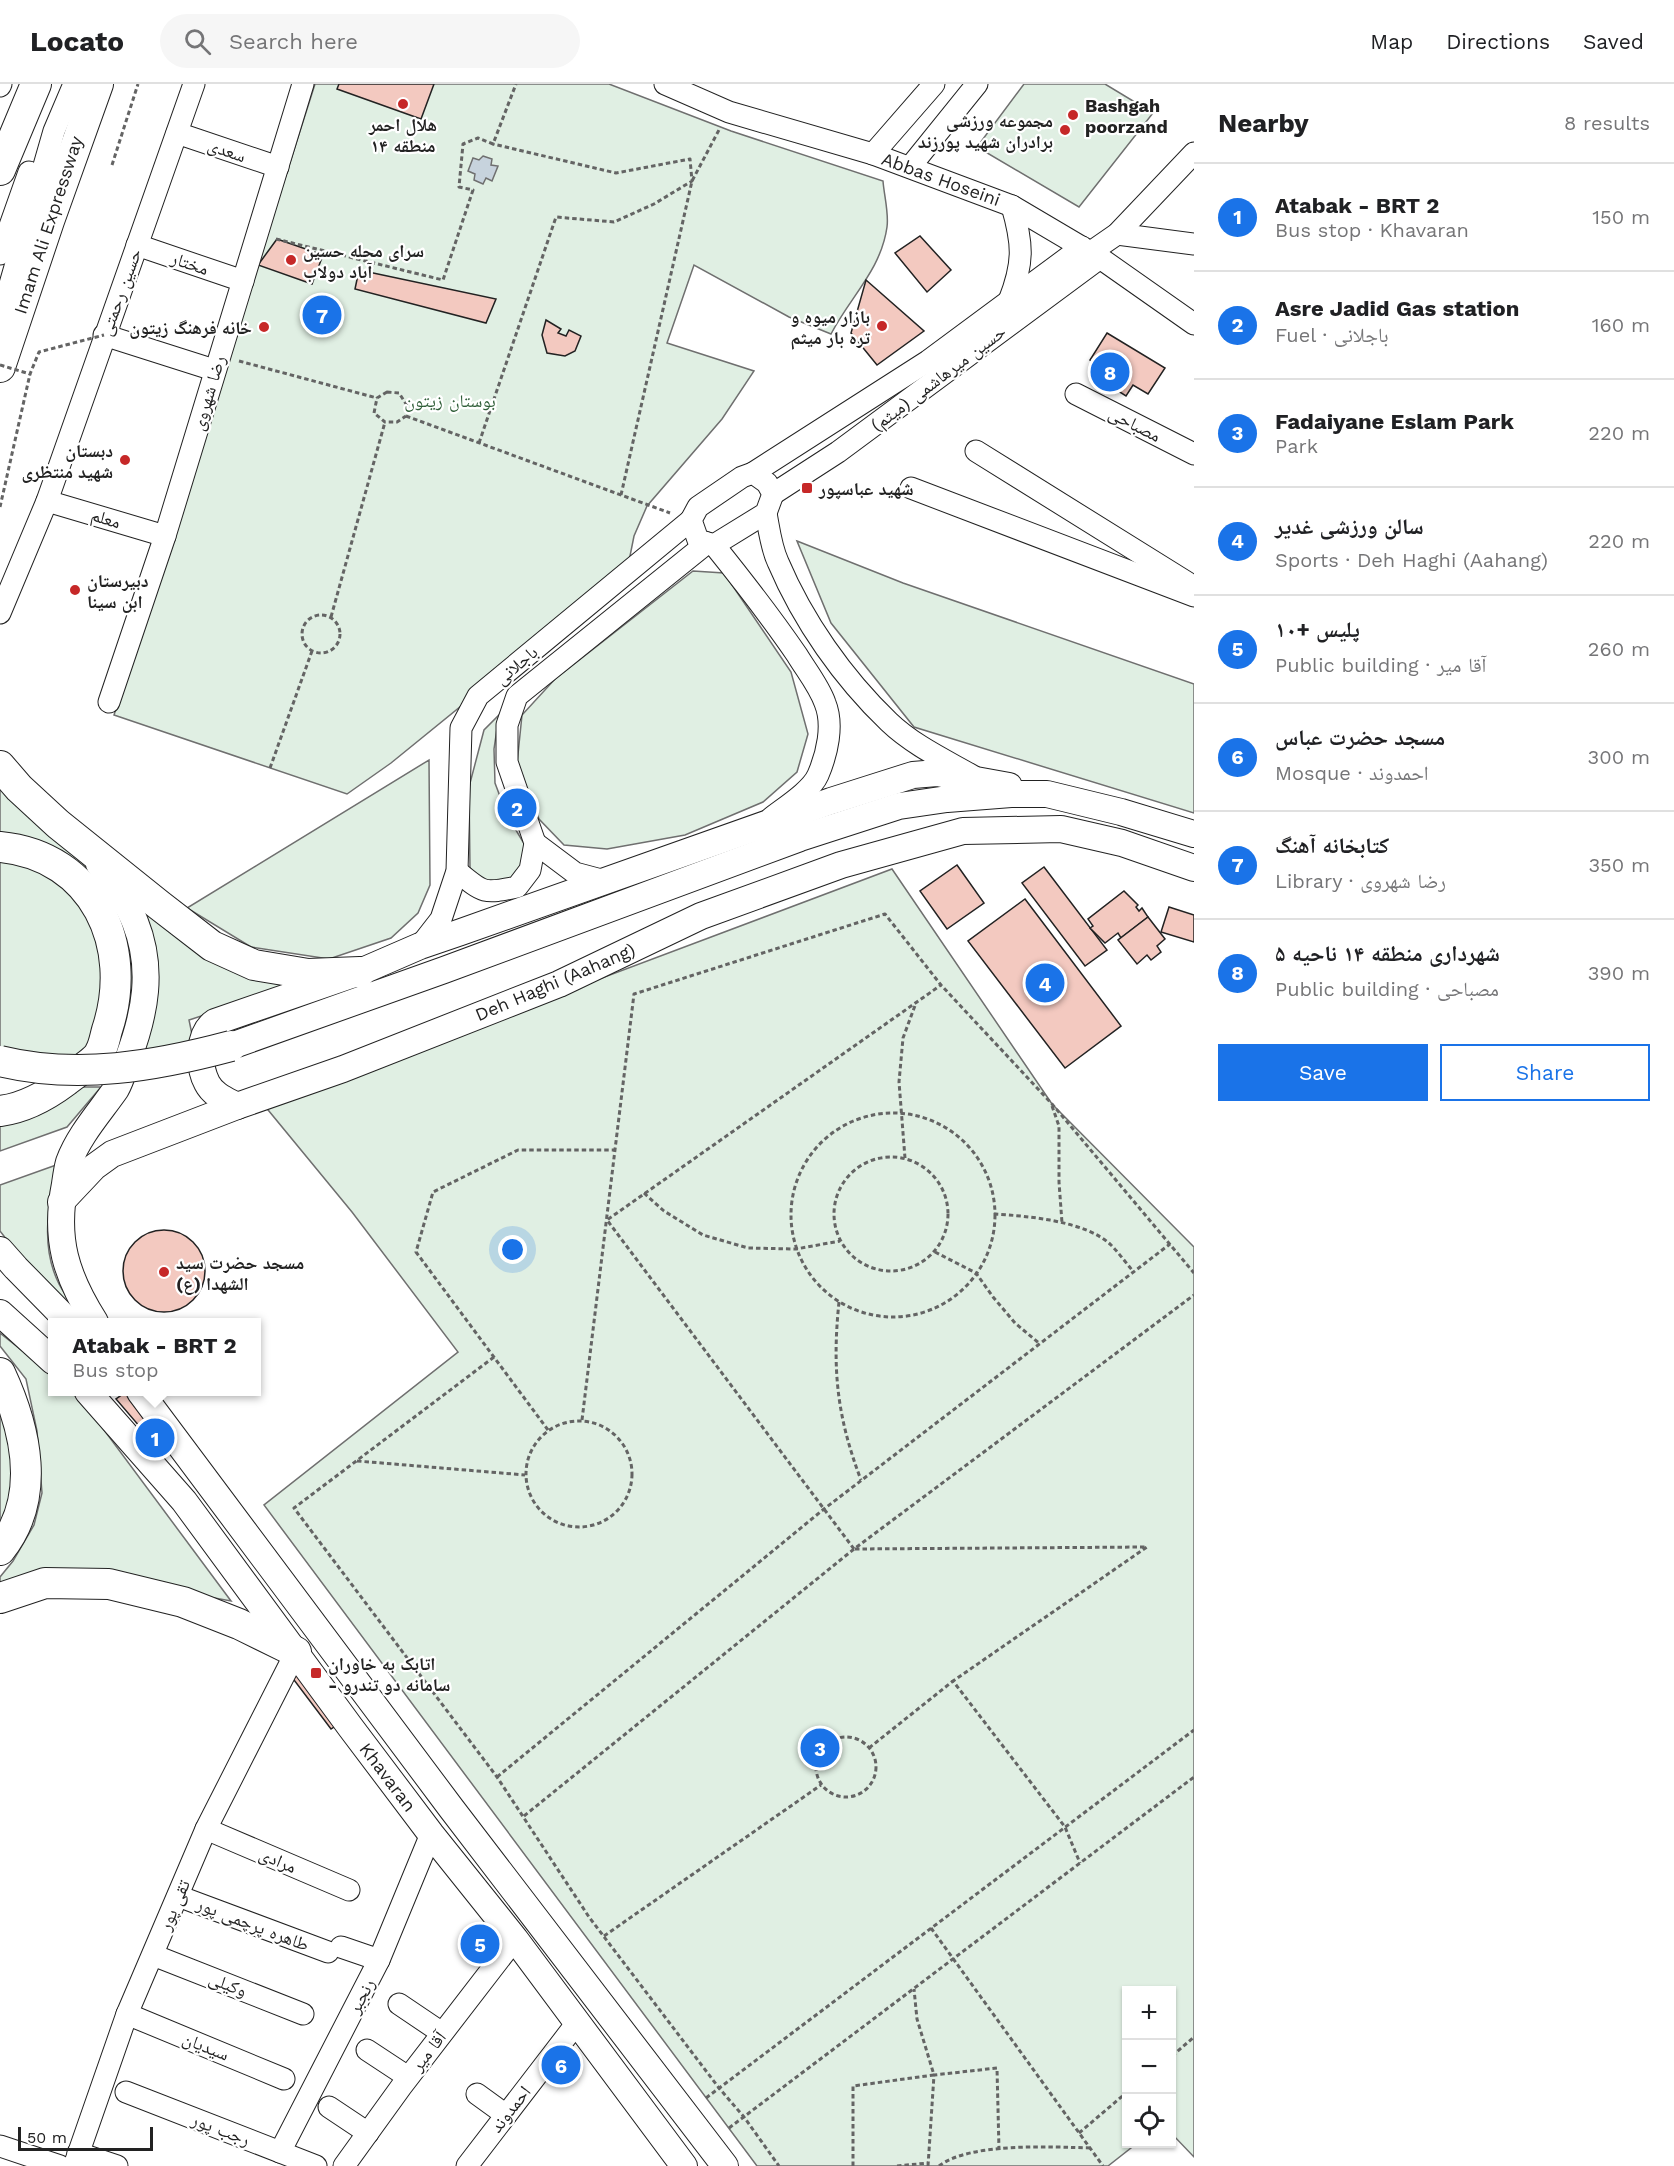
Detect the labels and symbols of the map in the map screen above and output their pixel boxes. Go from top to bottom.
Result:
place label: Bashgah poorzand [1085,95,1168,137]
marker: هلال احمر منطقه ۱۴ [396,97,410,111]
marker: Bashgah poorzand [1066,108,1080,122]
place label: مجموعه ورزشی برادران شهید پورزند [918,110,1053,153]
place label: هلال احمر منطقه ۱۴ [368,114,437,156]
marker: مجموعه ورزشی برادران شهید پورزند [1058,123,1072,137]
street label: Imam Ali Expressway [9,133,87,316]
street label: سعدی [205,134,249,167]
street label: Abbas Hoseini [879,148,1003,210]
place label: سرای محله حسین آباد دولاب [303,240,424,282]
street label: حسین رحمتی [95,246,146,339]
street label: مختار [168,247,211,279]
marker: سرای محله حسین آباد دولاب [284,253,298,267]
pin: 7 [302,292,342,338]
place label: بازار میوه و تره بار میثم [790,306,870,350]
place label: خانه فرهنگ زيتون [129,317,252,339]
marker: بازار میوه و تره بار میثم [875,319,889,333]
marker: خانه فرهنگ زيتون [257,320,271,334]
street label: حسین میرهاشمی (میثم) [866,320,1011,437]
pin: 8 [1090,350,1130,394]
street label: رضا شهروی [187,353,230,433]
park label: بوستان زیتون [404,390,496,412]
street label: مصباحی [1105,402,1165,447]
place label: دبستان شهید منتظری [21,440,113,483]
marker: دبستان شهید منتظری [118,453,132,467]
place label: شهید عباسپور [818,478,914,500]
marker: شهید عباسپور [800,481,814,495]
street label: معلم [88,504,123,534]
place label: دبیرستان ابن سینا [87,570,149,613]
marker: دبیرستان ابن سینا [68,583,82,597]
street label: باجلانی [490,641,542,690]
pin: 2 [498,786,536,830]
street label: Deh Haghi (Aahang) [472,939,638,1025]
pin: 4 [1026,960,1064,1006]
your location [498,1235,527,1264]
place label: مسجد حضرت سید الشهدا (ع) [176,1252,304,1295]
marker: مسجد حضرت سید الشهدا (ع) [157,1265,171,1279]
pin: 1 [136,1416,174,1460]
place label: اتابک به خاوران - سامانه دو تندرو [328,1653,450,1695]
marker: اتابک به خاوران - سامانه دو تندرو [309,1666,323,1680]
pin: 3 [800,1726,840,1770]
street label: Khavaran [355,1739,421,1815]
street label: مرادی [256,1843,300,1878]
street label: تقی پور [154,1876,195,1935]
street label: طاهره پرچمی پور [192,1893,312,1956]
pin: 5 [460,1922,500,1966]
street label: وکیلی [206,1967,250,2002]
street label: رنجبر [343,1975,379,2018]
street label: سیدیان [179,2027,232,2066]
street label: آقا میر [405,2027,450,2076]
pin: 6 [542,2042,580,2088]
street label: احمدوند [485,2081,535,2137]
street label: رجب پور [188,2108,253,2151]
scale bar [18,2124,153,2152]

